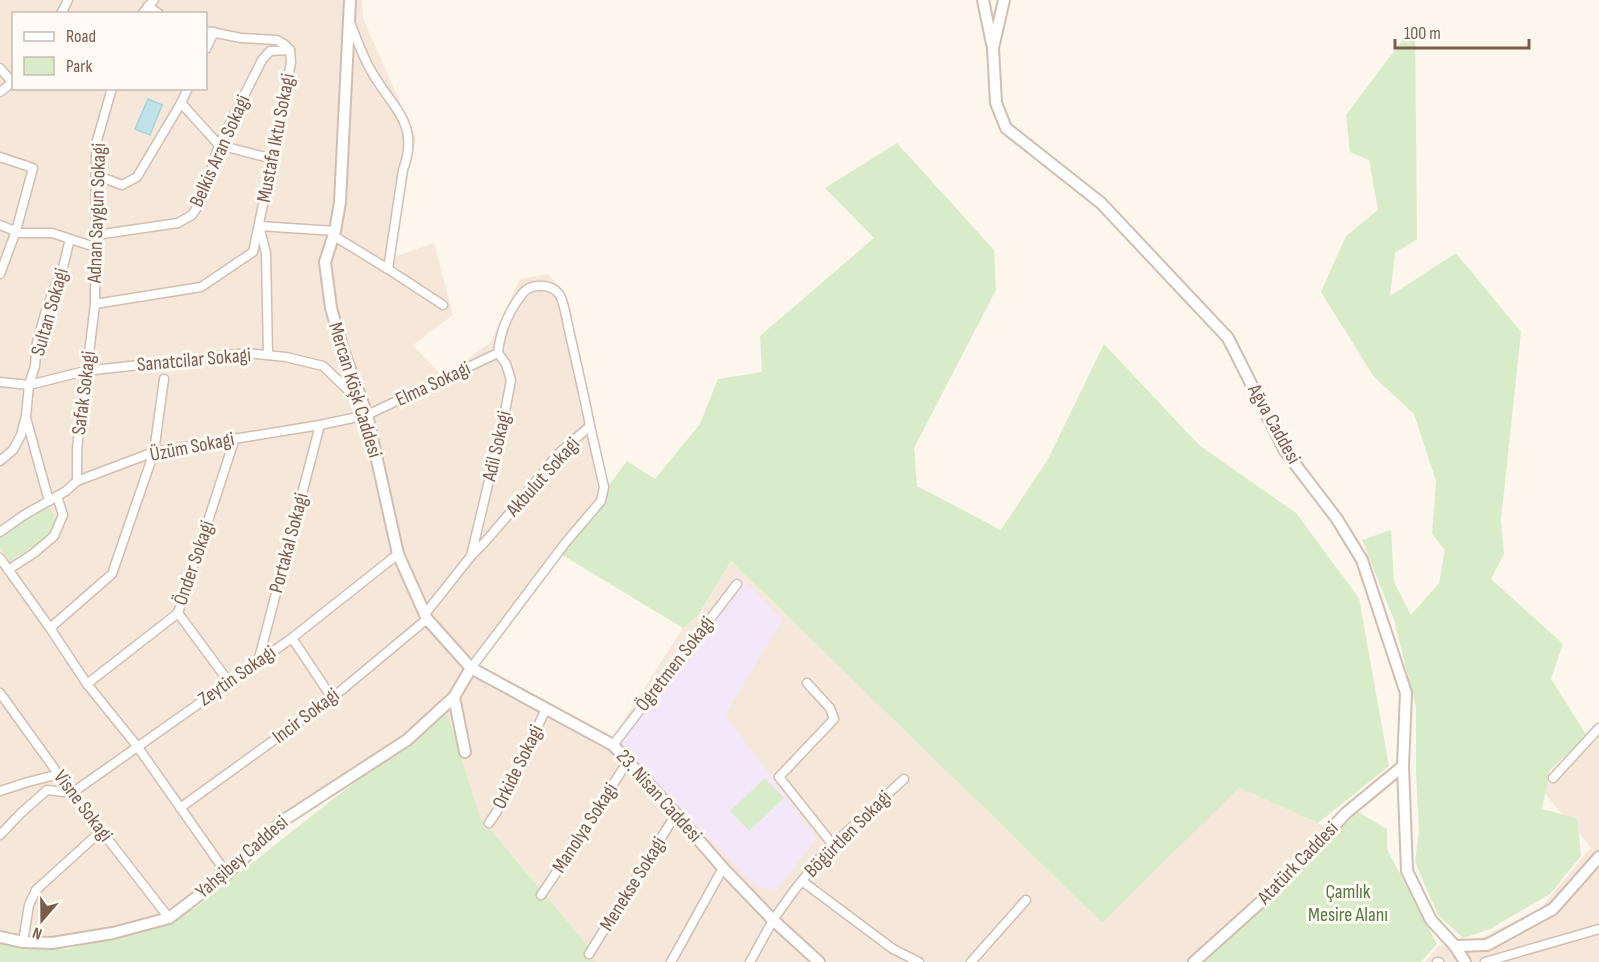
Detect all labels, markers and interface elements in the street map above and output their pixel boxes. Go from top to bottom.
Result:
legend [12,12,207,90]
scale bar [1395,12,1528,50]
text: 100 m [1404,23,1441,44]
text: Road [66,26,96,47]
text: Park [66,56,92,77]
street label: Mustafa Iktu Sokagi [252,72,300,204]
street label: Belkis Aran Sokagi [185,91,255,211]
street label: Adnan Saygun Sokagi [83,143,111,284]
street label: Sultan Sokagi [26,265,74,359]
street label: Mercan Köşk Caddesi [323,319,387,461]
street label: Sanatcilar Sokagi [136,343,252,377]
street label: Safak Sokagi [67,350,101,436]
street label: Elma Sokagi [392,356,474,412]
street label: Ağva Caddesi [1242,379,1306,468]
street label: Adil Sokagi [477,409,517,484]
street label: Üzüm Sokagi [148,427,236,467]
street label: Akbulut Sokagi [500,432,585,522]
street label: Portakal Sokagi [264,490,314,596]
street label: Önder Sokagi [168,518,220,608]
street label: Ögretmen Sokagi [630,612,720,716]
street label: Zeytin Sokagi [194,641,280,711]
street label: Incir Sokagi [268,683,344,749]
street label: Orkide Sokagi [487,721,549,813]
street label: 23. Nisan Caddesi [611,745,707,847]
street label: Visne Sokagi [48,765,118,847]
street label: Manolya Sokagi [547,779,623,877]
street label: Bögürtlen Sokagi [800,786,896,882]
street label: Yahşibey Caddesi [191,810,293,904]
street label: Atatürk Caddesi [1252,817,1343,910]
street label: Menekse Sokagi [595,833,671,935]
park label: Çamlık Mesire Alanı [1308,880,1388,927]
north arrow [12,890,72,950]
text: N [30,922,45,943]

